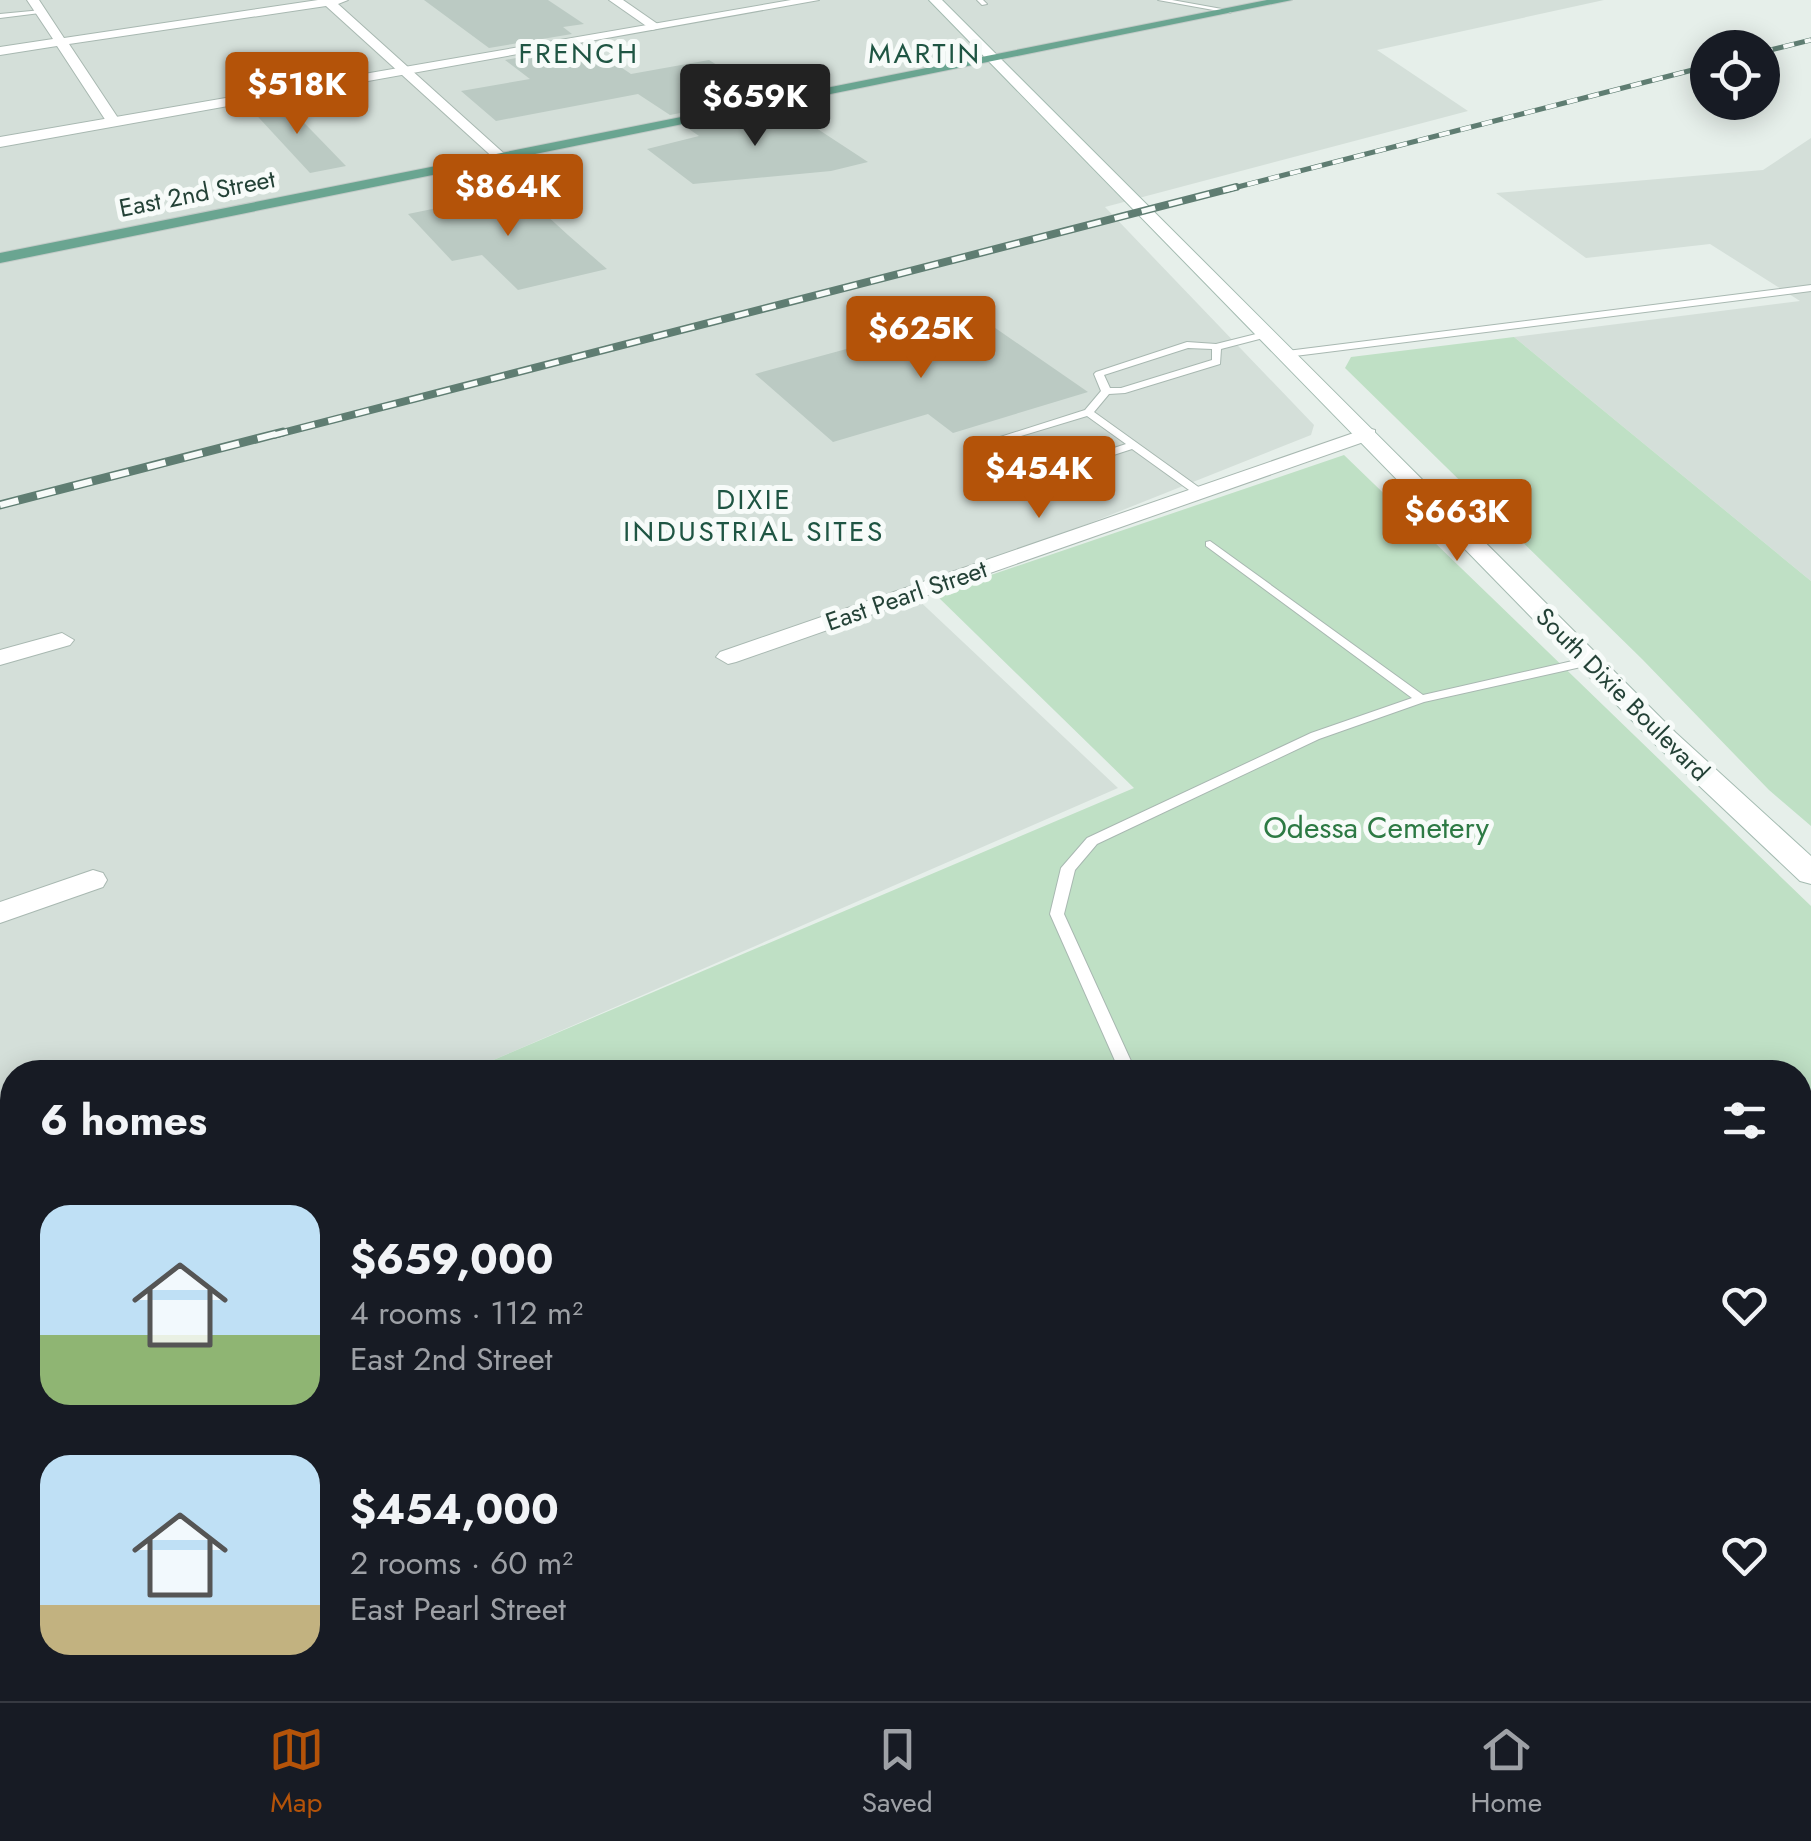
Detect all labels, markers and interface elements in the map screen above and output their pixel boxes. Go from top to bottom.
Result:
map controls [1690,30,1780,120]
button: locate [1690,30,1780,120]
district label: FRENCH [519,33,639,74]
district label: MARTIN [868,33,982,74]
pin: $518K [227,52,367,137]
text: $518K [247,61,347,107]
pin: $659K [685,64,825,149]
text: $659K [702,73,808,119]
pin: $864K [438,154,578,239]
street label: East 2nd Street [116,160,278,226]
text: $864K [455,163,561,209]
pin: $625K [851,296,991,381]
text: $625K [868,305,974,351]
pin: $454K [969,436,1109,521]
text: $454K [985,445,1093,491]
district label: DIXIE INDUSTRIAL SITES [623,479,885,552]
pin: $663K [1387,479,1527,564]
text: $663K [1405,488,1509,534]
street label: East Pearl Street [820,551,992,639]
street label: South Dixie Boulevard [1528,599,1718,789]
park label: Odessa Cemetery [1263,806,1490,849]
text: 6 homes [40,1090,207,1151]
icon: filters [1717,1093,1772,1148]
text: $659,000 [350,1229,554,1290]
icon: home [120,1245,240,1365]
icon: heart [1717,1278,1772,1333]
text: 4 rooms · 112 m² [350,1290,583,1336]
text: East 2nd Street [350,1336,552,1382]
text: $454,000 [350,1479,559,1540]
icon: home [120,1495,240,1615]
icon: heart [1717,1528,1772,1583]
text: 2 rooms · 60 m² [350,1540,573,1586]
text: East Pearl Street [350,1586,566,1632]
tab: Map [269,1722,324,1823]
tab: Saved [862,1722,933,1823]
tab: Home [1470,1722,1542,1823]

